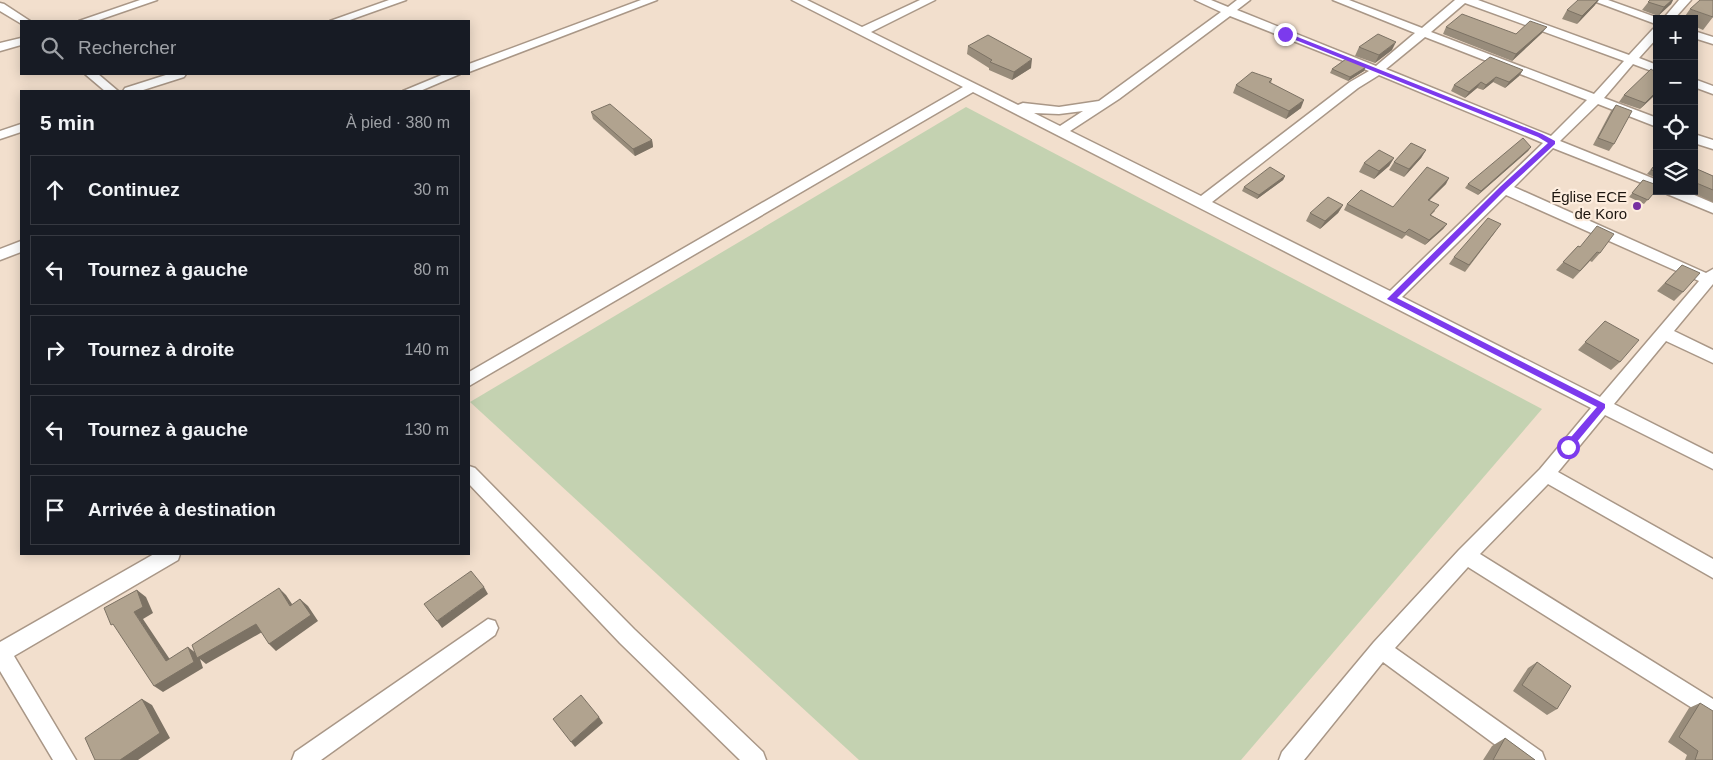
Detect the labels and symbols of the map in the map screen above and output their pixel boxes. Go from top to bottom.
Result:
route end [1274,23,1297,46]
place label: Église ECE de Koro [1551,188,1627,222]
marker: Église ECE de Koro [1631,200,1643,212]
route start [1557,436,1580,459]

